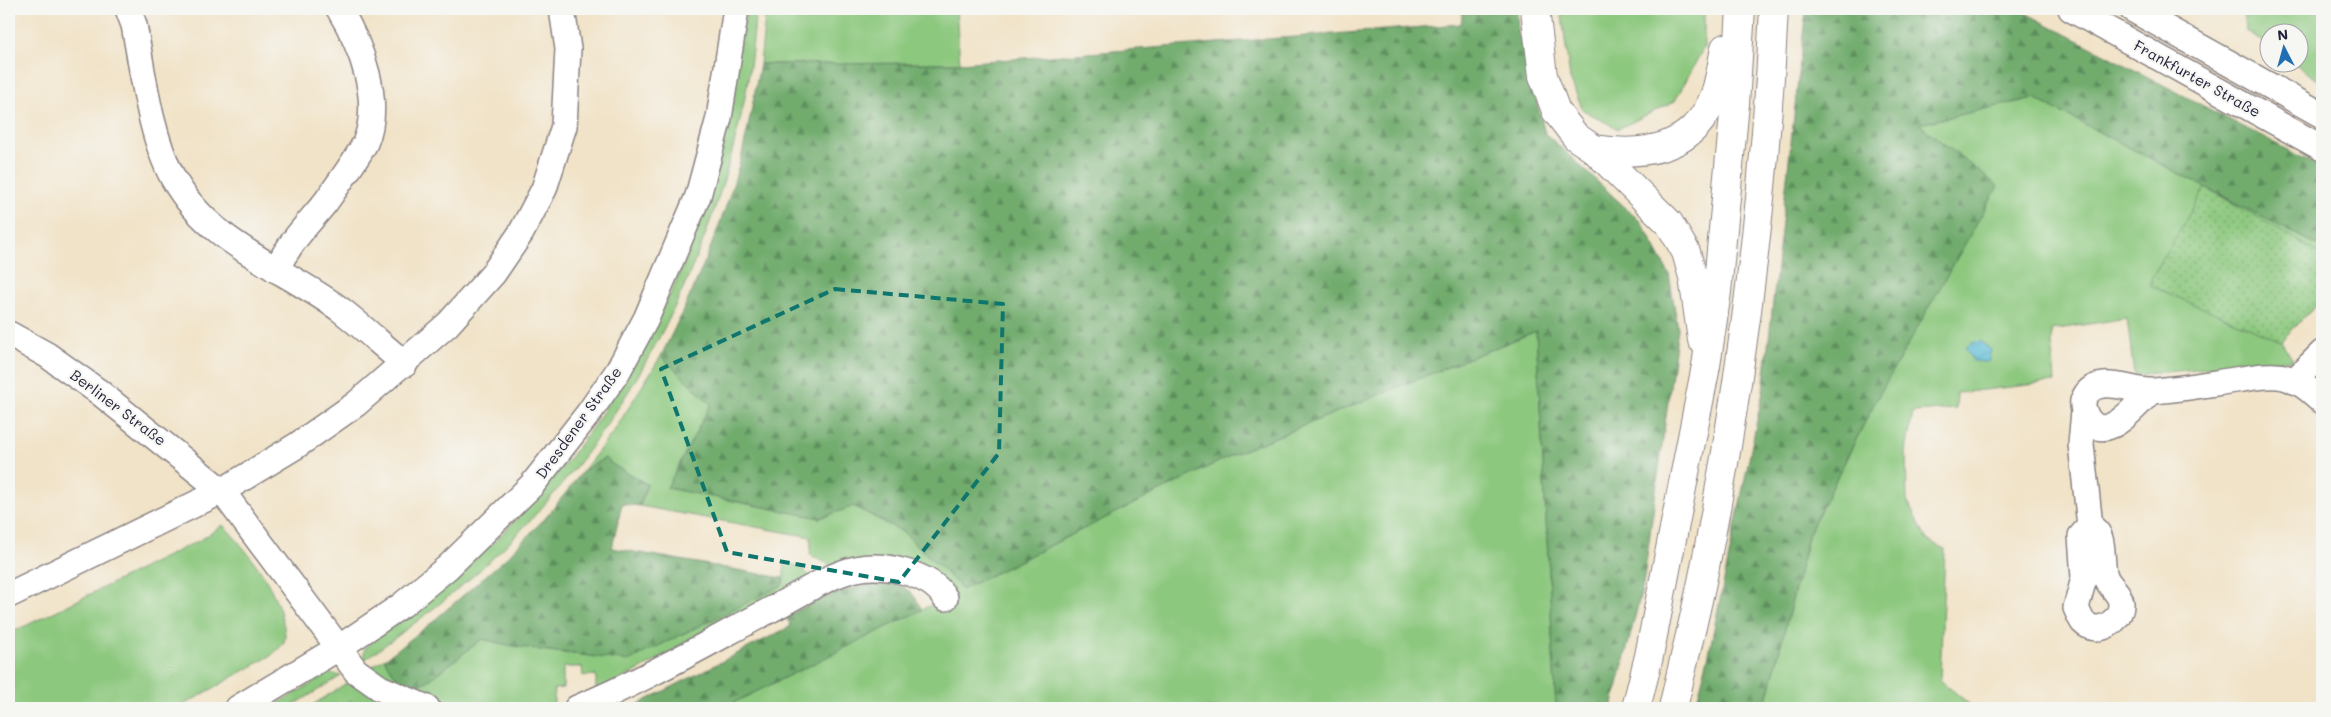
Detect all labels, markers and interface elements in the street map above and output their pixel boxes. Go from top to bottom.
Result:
north arrow [2258,22,2308,72]
text: N [2276,25,2289,45]
street label: Frankfurter Straße [2131,35,2264,121]
street label: Dresdener Straße [531,362,626,482]
street label: Berliner Straße [67,365,171,450]

